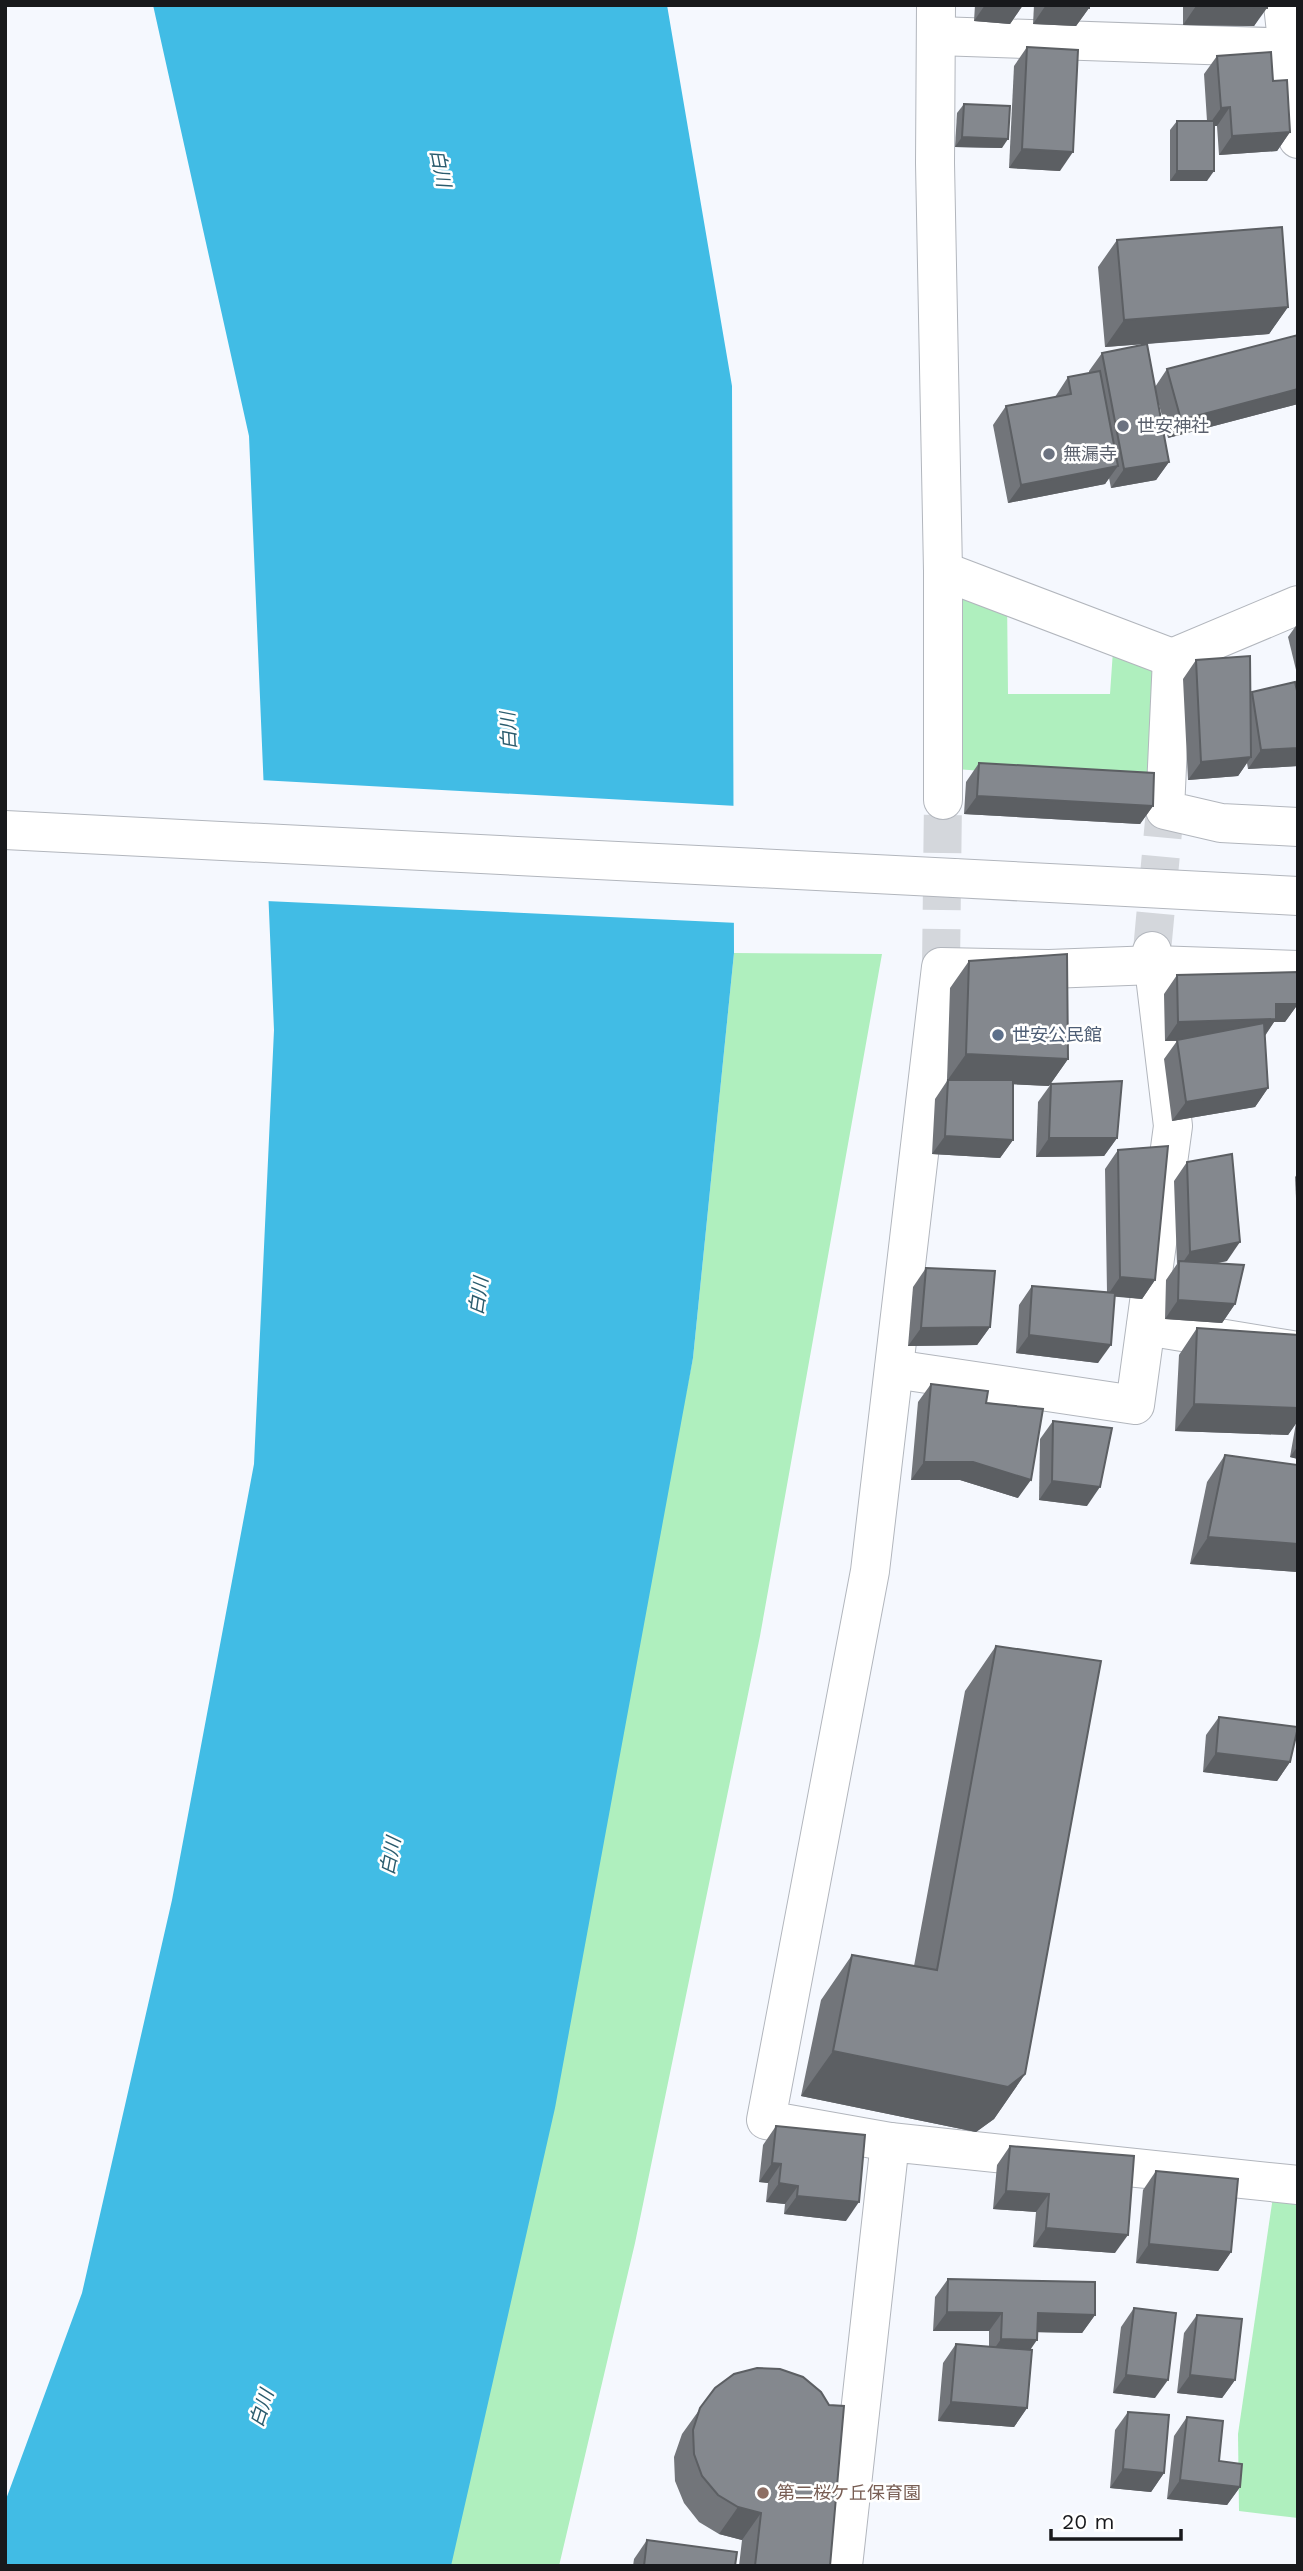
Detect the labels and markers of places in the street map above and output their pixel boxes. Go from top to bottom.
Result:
place label: 世安神社 [1137,415,1209,436]
marker: 世安神社 [1115,418,1131,434]
place label: 無漏寺 [1063,443,1117,464]
marker: 無漏寺 [1041,446,1057,462]
place label: 世安公民館 [1012,1024,1102,1045]
marker: 世安公民館 [990,1027,1006,1043]
place label: 第二桜ケ丘保育園 [777,2482,921,2503]
marker: 第二桜ケ丘保育園 [755,2485,771,2501]

